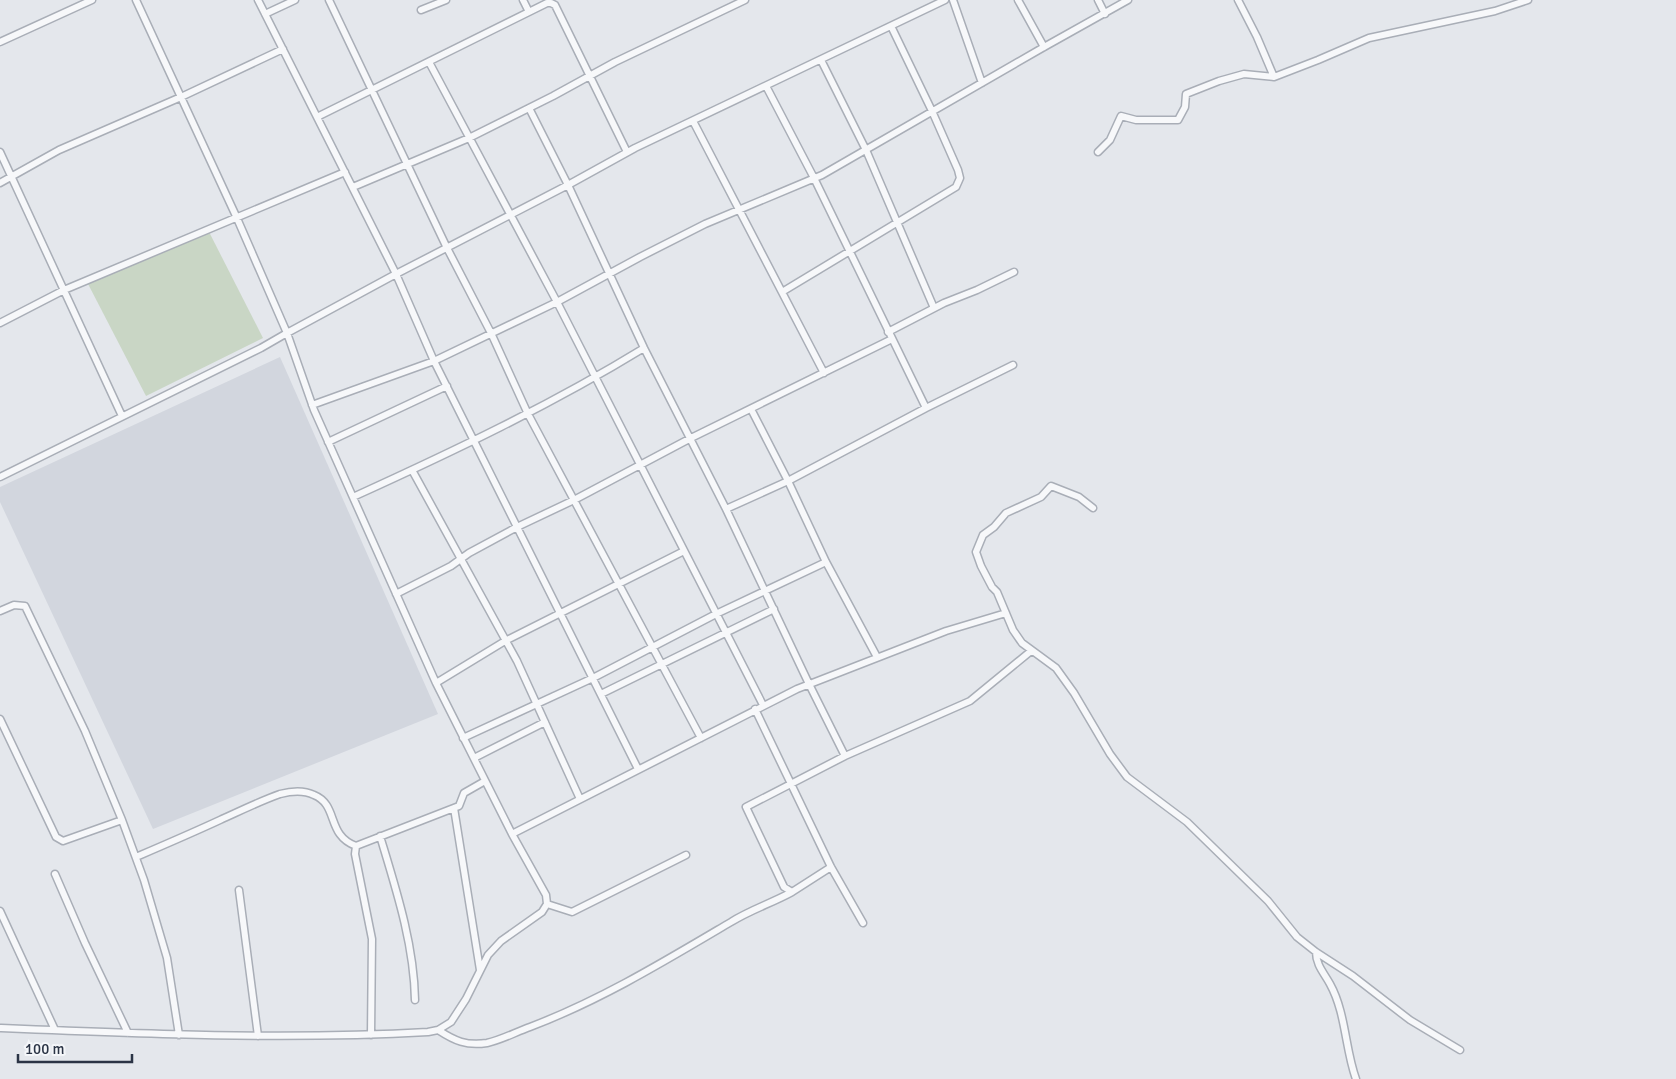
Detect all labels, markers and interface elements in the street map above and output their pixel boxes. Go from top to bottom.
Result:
scale bar [18,1032,131,1064]
text: 100 m [25,1040,65,1058]

